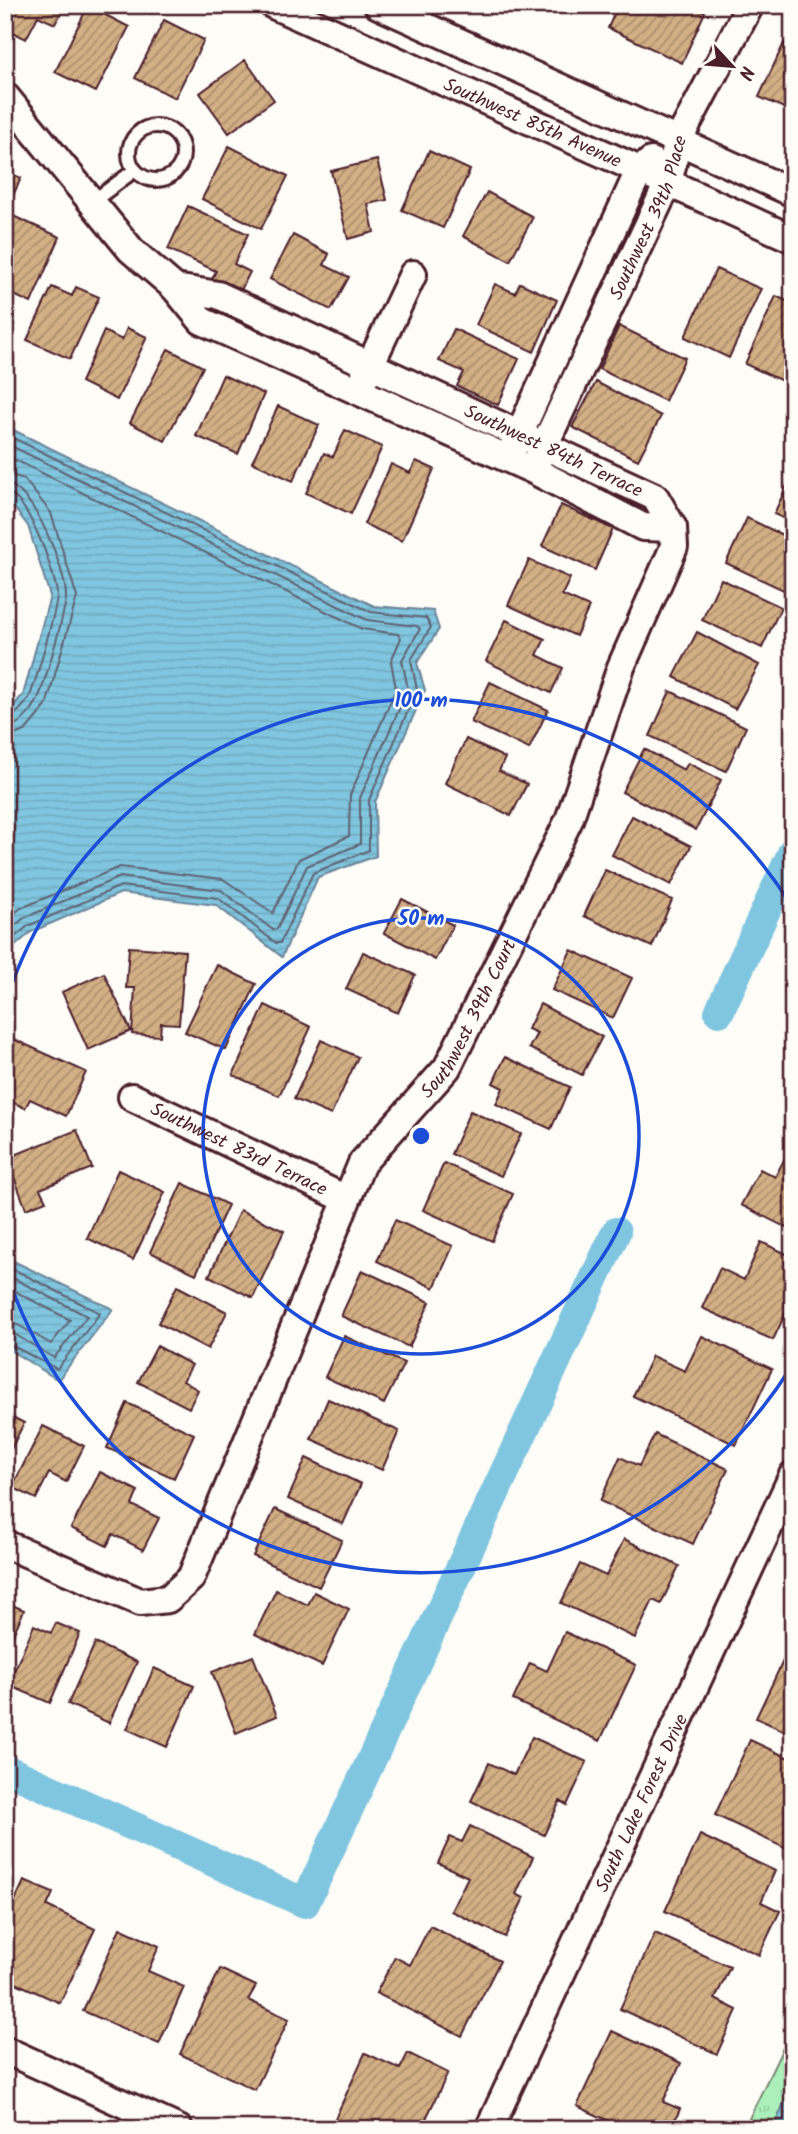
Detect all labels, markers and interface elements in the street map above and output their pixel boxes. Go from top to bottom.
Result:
north arrow [696,32,766,102]
text: N [729,61,762,85]
street label: Southwest 85th Avenue [438,71,626,177]
street label: Southwest 39th Place [602,129,696,305]
street label: Southwest 84th Terrace [459,397,648,507]
text: 100 m [394,685,448,718]
text: 50 m [397,903,444,936]
street label: Southwest 39th Court [414,934,525,1106]
street label: Southwest 83rd Terrace [145,1095,332,1205]
centre of rings [409,1124,433,1148]
street label: South Lake Forest Drive [588,1709,697,1897]

